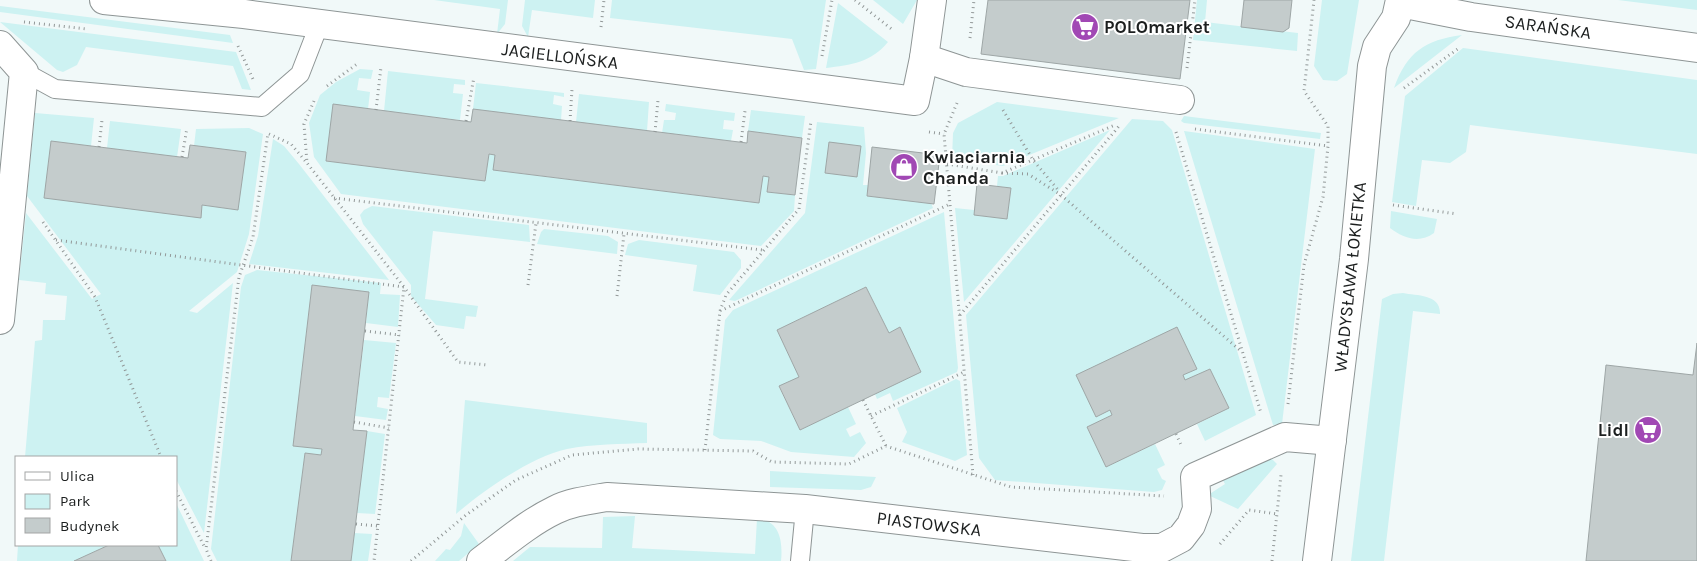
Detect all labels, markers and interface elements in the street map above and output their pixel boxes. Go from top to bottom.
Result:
street label: SARAŃSKA [1503,9,1593,44]
supermarket icon: POLOmarket [1070,12,1100,42]
place label: POLOmarket [1104,16,1210,38]
street label: JAGIELLOŃSKA [500,37,620,74]
place label: Kwiaciarnia Chanda [923,146,1026,189]
shop icon: Kwiaciarnia Chanda [889,152,919,182]
street label: WŁADYSŁAWA ŁOKIETKA [1329,181,1371,373]
supermarket icon: Lidl [1633,415,1663,445]
place label: Lidl [1598,419,1629,441]
legend [15,456,178,546]
text: Ulica [60,467,94,485]
text: Park [60,492,90,510]
street label: PIASTOWSKA [875,507,983,541]
text: Budynek [60,517,119,535]

